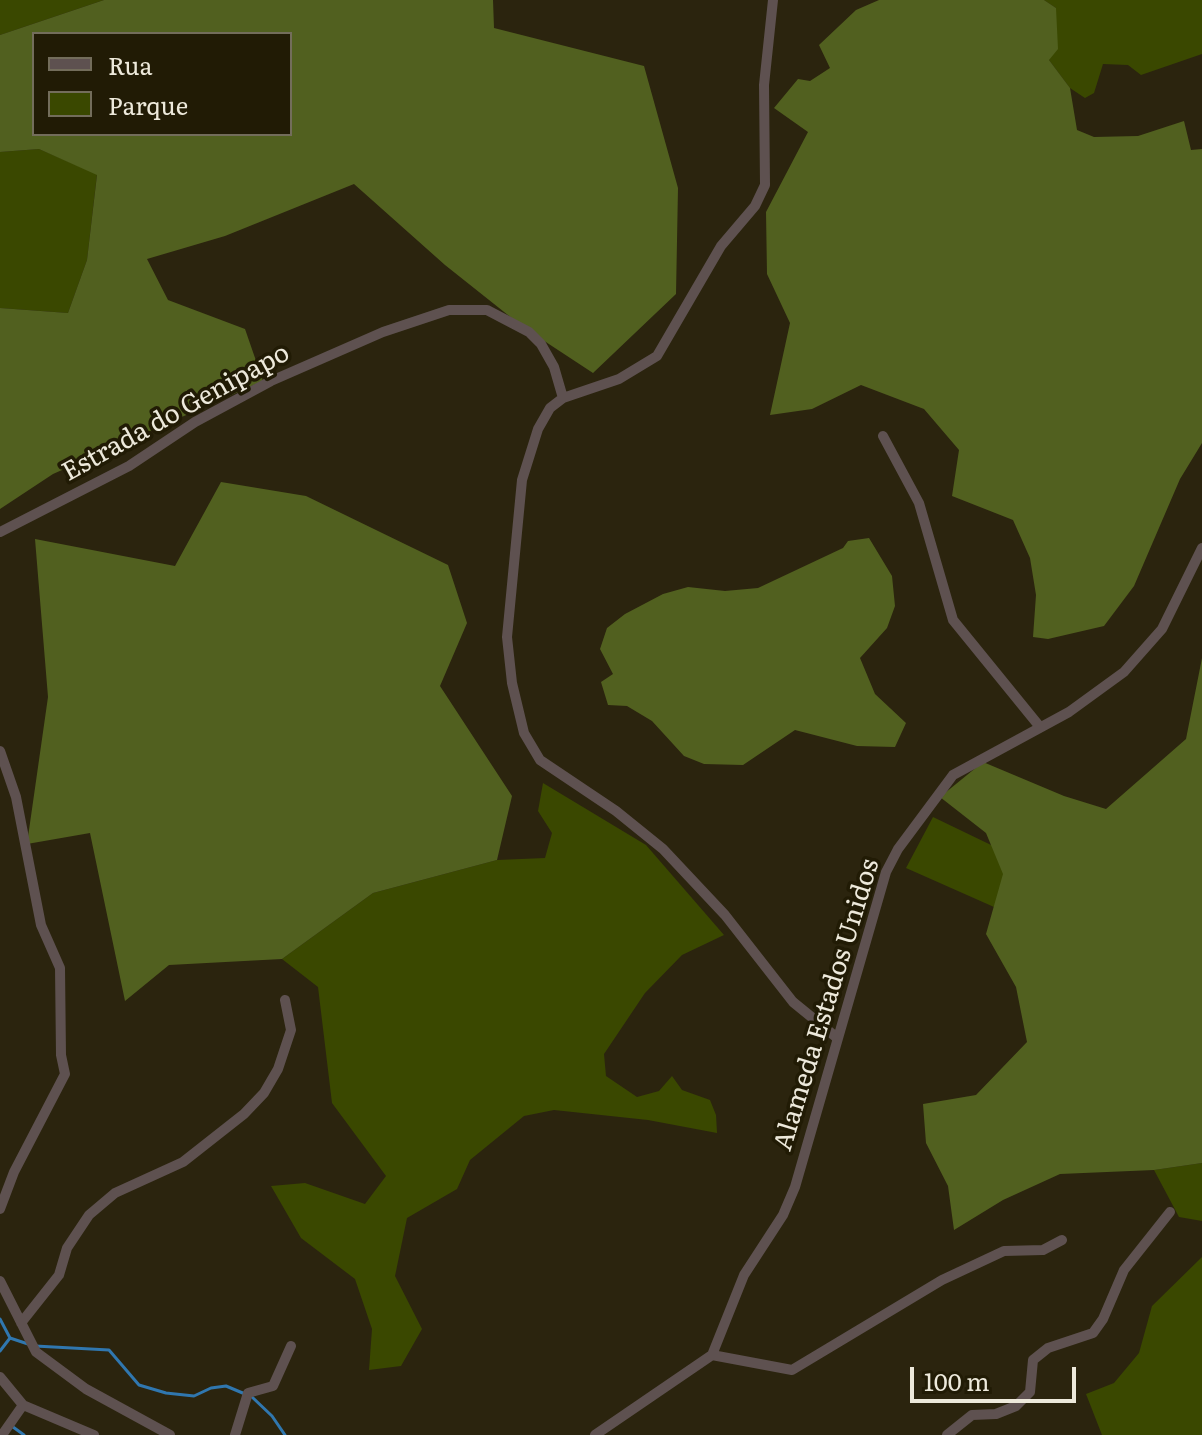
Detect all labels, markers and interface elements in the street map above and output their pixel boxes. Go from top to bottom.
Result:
legend [32,32,292,136]
text: Rua [108,47,152,82]
text: Parque [108,87,188,122]
street label: Estrada do Genipapo [57,338,295,488]
street label: Alameda Estados Unidos [768,855,886,1155]
scale bar [914,1351,1080,1401]
text: 100 m [924,1363,990,1398]

